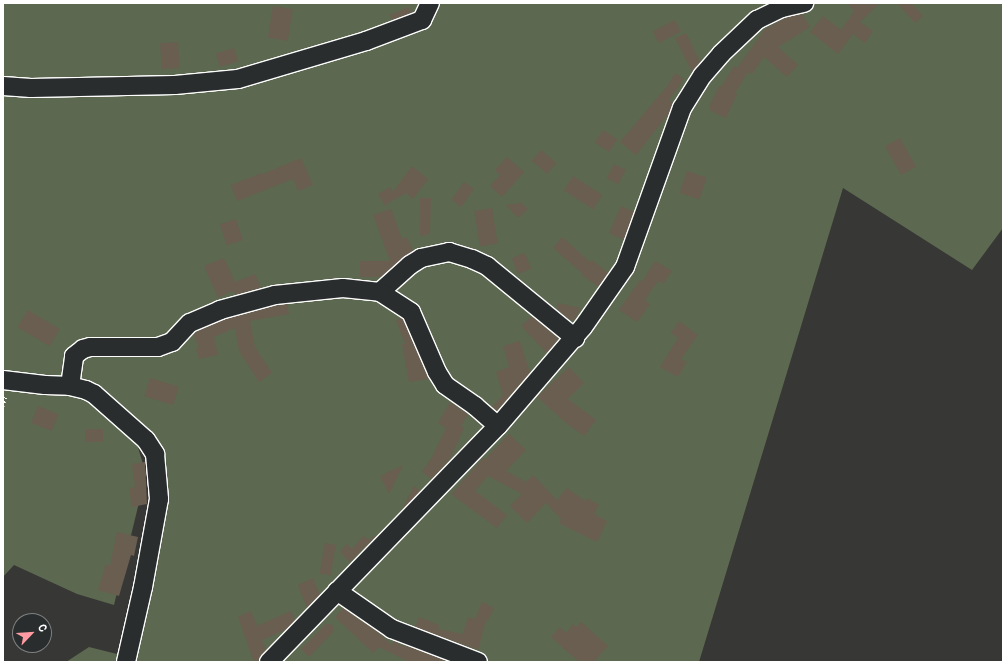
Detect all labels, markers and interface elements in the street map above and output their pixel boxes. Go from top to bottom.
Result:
north arrow [12,613,52,653]
text: С [35,622,50,634]

